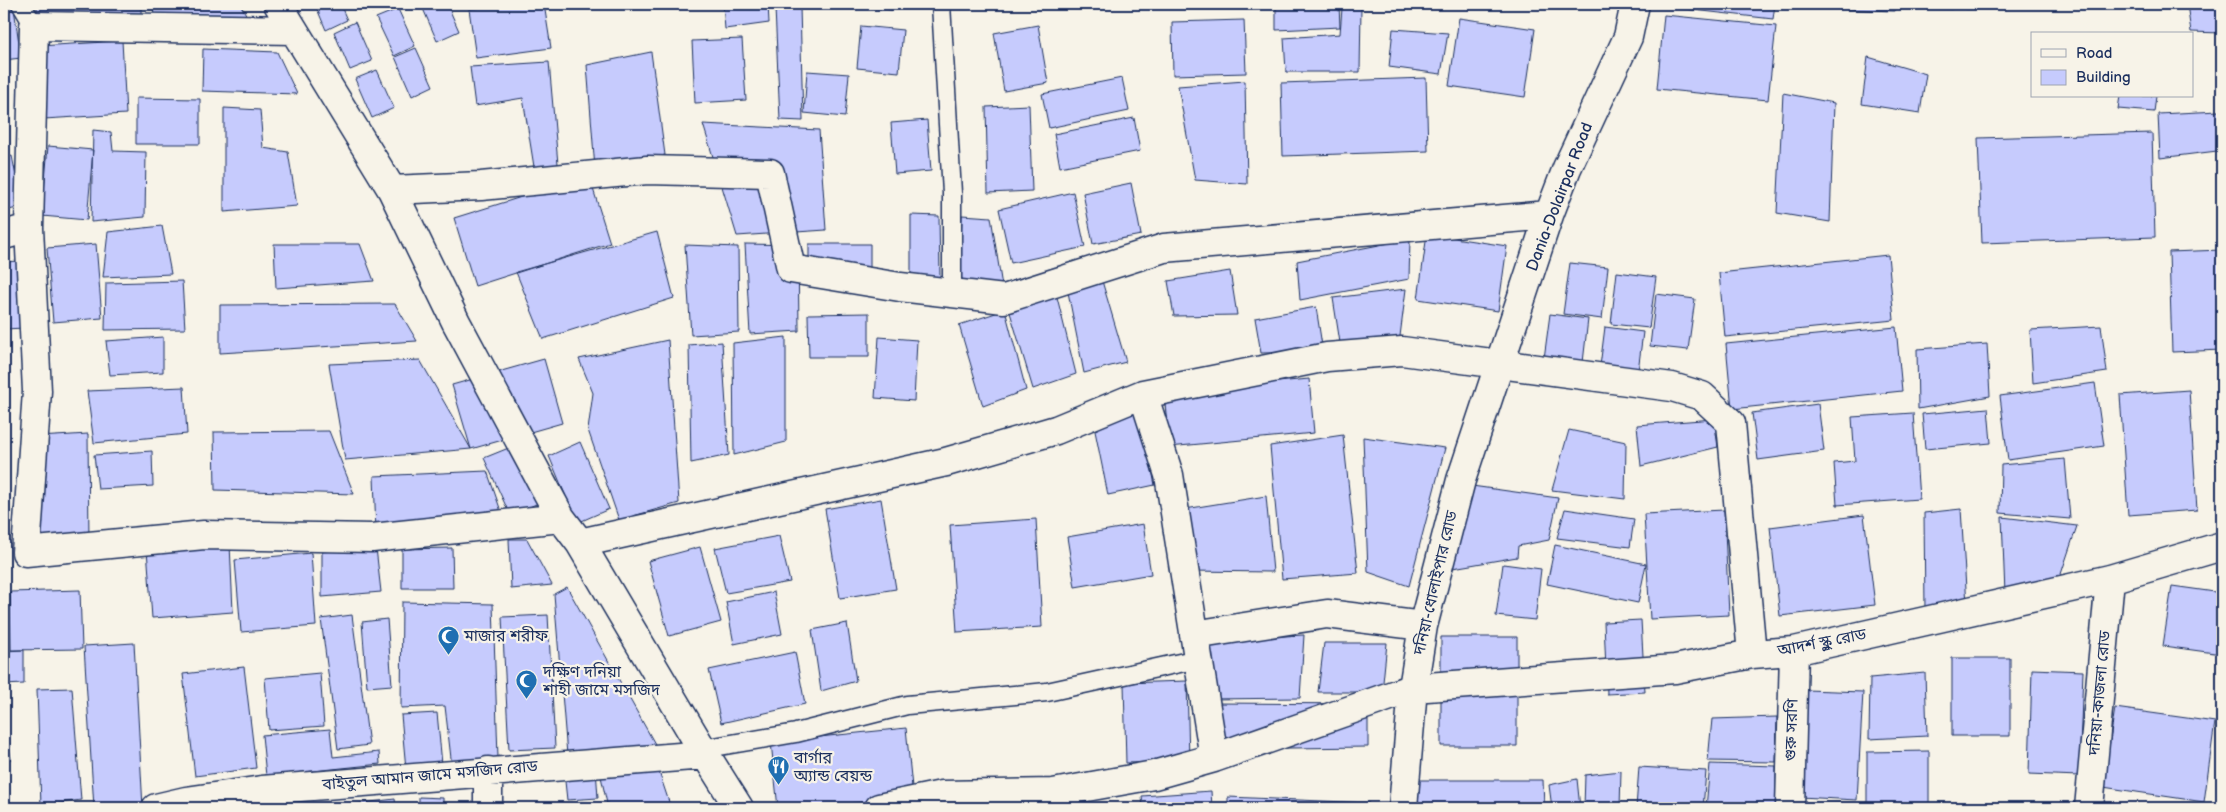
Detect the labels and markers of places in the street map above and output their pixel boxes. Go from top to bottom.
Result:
mosque icon: মাজার শরীফ [436,624,460,655]
place label: মাজার শরীফ [463,626,549,646]
place label: দক্ষিণ দনিয়া শাহী জামে মসজিদ [542,662,661,700]
mosque icon: দক্ষিণ দনিয়া শাহী জামে মসজিদ [515,669,539,700]
place label: বার্গার অ্যান্ড বেয়ন্ড [793,748,873,786]
restaurant icon: বার্গার অ্যান্ড বেয়ন্ড [766,755,790,786]

